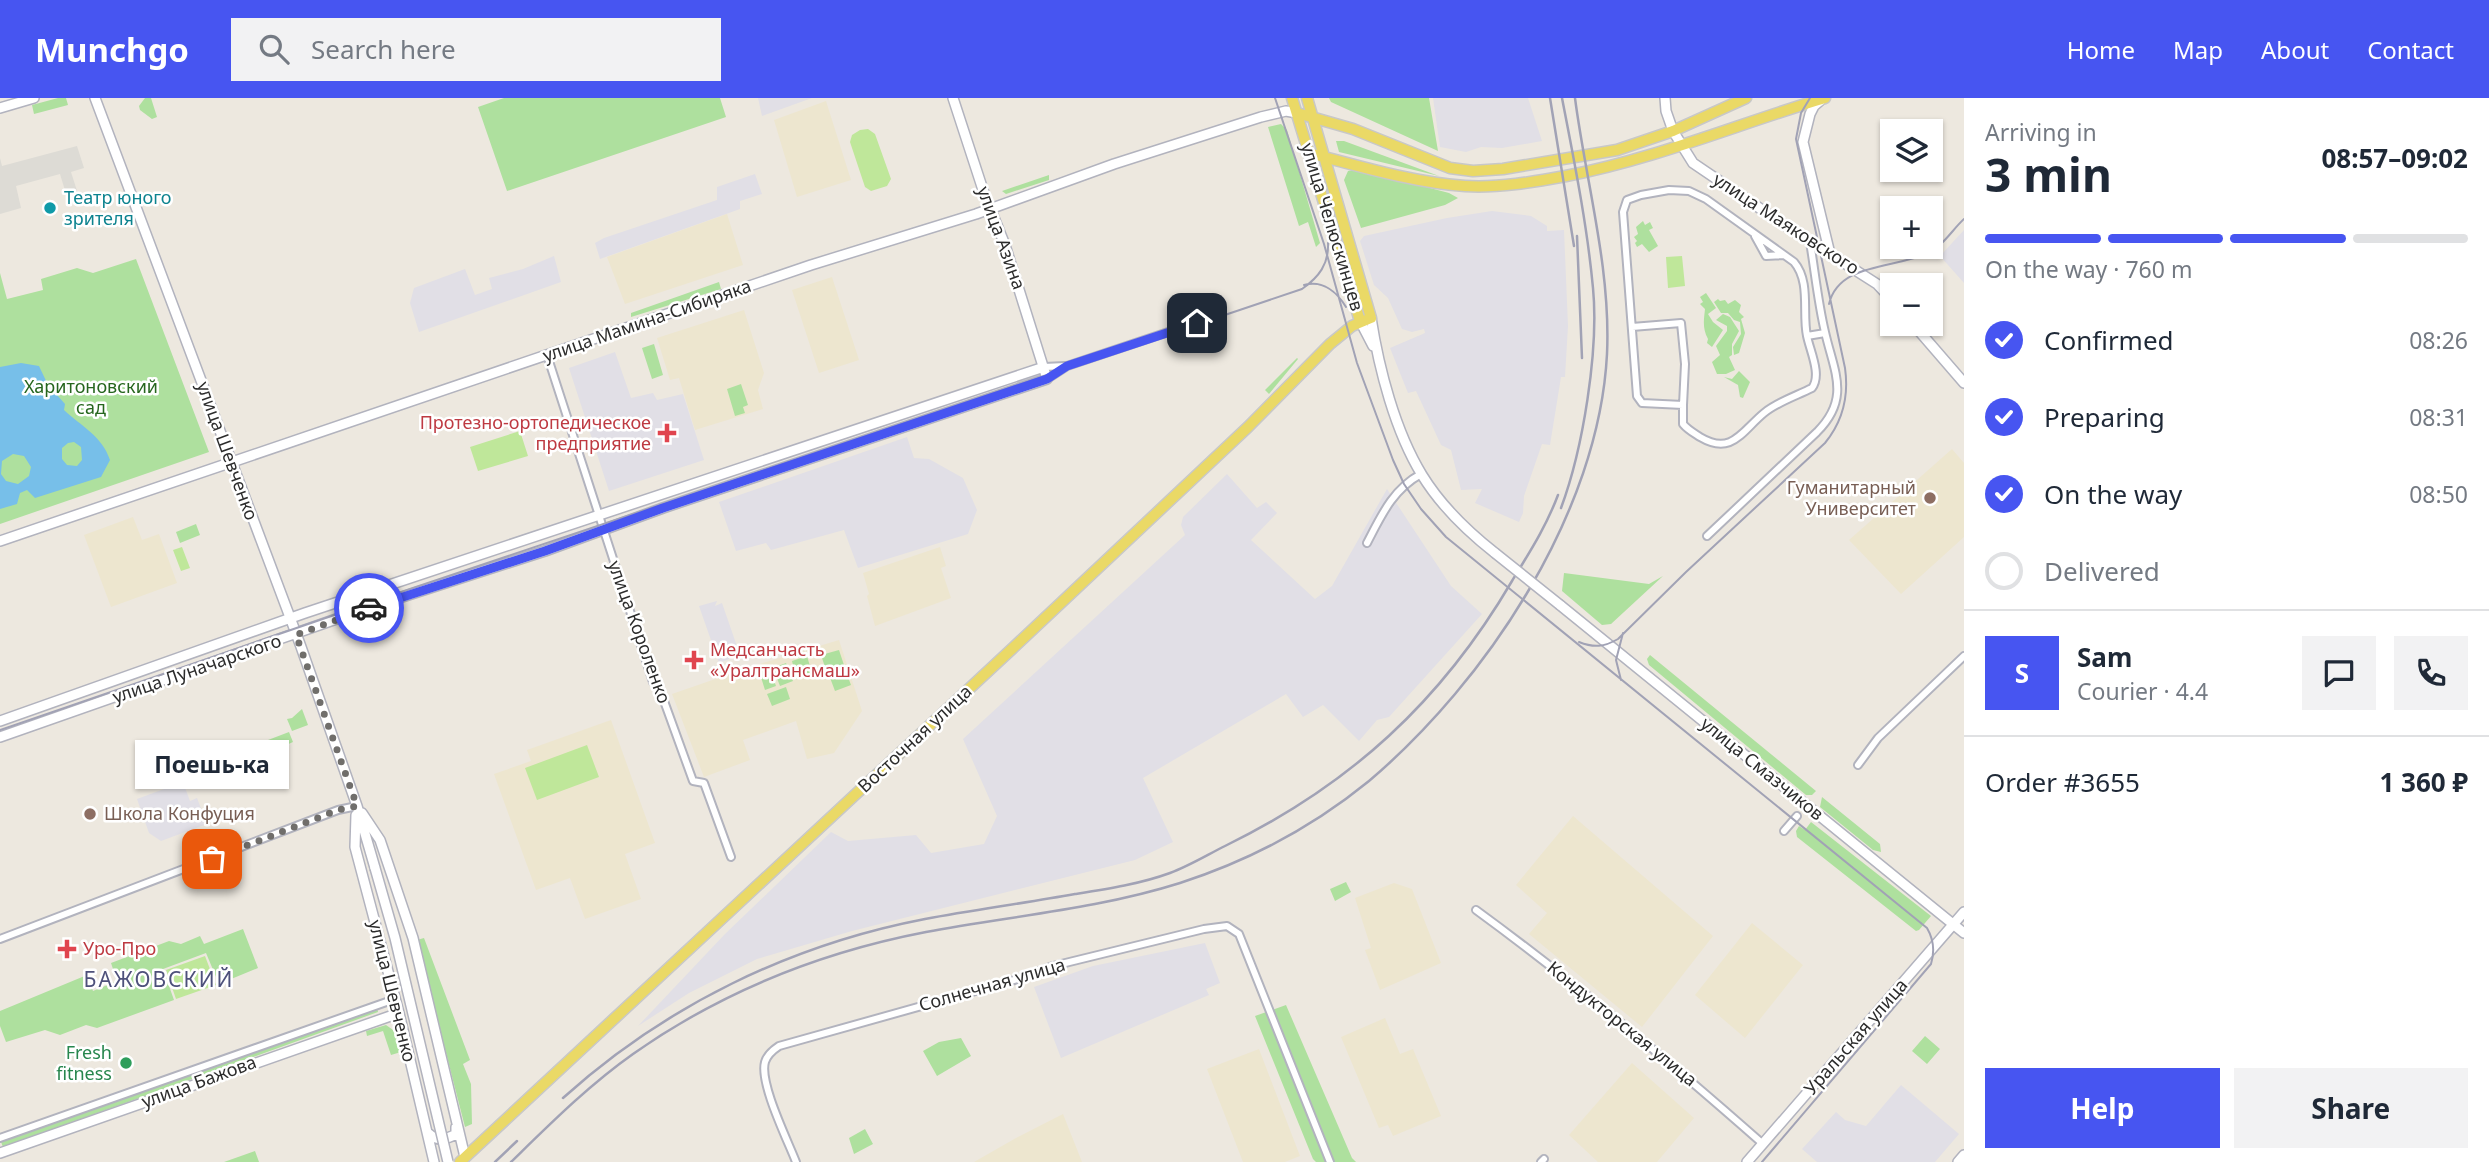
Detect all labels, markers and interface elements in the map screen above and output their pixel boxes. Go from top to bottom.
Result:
search box [231,18,721,81]
text: Munchgo [35,27,189,72]
icon: search [255,30,293,68]
text: Search here [311,31,456,67]
text: Home [2067,33,2135,66]
text: Map [2173,33,2223,66]
text: About [2261,33,2329,66]
text: Contact [2367,33,2454,66]
text: Arriving in [1985,116,2097,148]
map controls [1880,119,1943,336]
button: layers [1880,119,1943,182]
street label: улица Челюскинцев [1296,140,1370,314]
text: 08:57–09:02 [2321,140,2468,176]
text: 3 min [1985,143,2112,205]
street label: улица Маяковского [1709,167,1864,279]
street label: улица Азина [972,183,1032,293]
place label: Театр юного зрителя [64,185,172,230]
button: + [1880,196,1943,259]
marker: Театр юного зрителя [42,200,58,216]
text: On the way · 760 m [1985,253,2192,285]
street label: улица Мамина-Сибиряка [539,273,754,367]
button: − [1880,273,1943,336]
pin [1167,293,1227,353]
icon: home [1178,304,1216,342]
icon: check [1985,321,2023,359]
text: Confirmed [2044,322,2174,358]
text: 08:26 [2409,324,2468,356]
park label: Харитоновский сад [24,374,158,419]
street label: улица Шевченко [192,378,264,523]
icon: check [1985,398,2023,436]
text: Preparing [2044,399,2165,435]
text: 08:31 [2409,401,2468,433]
place label: Протезно-ортопедическое предприятие [420,410,651,455]
marker: Протезно-ортопедическое предприятие [657,423,677,443]
place label: Гуманитарный Университет [1787,475,1917,520]
icon: check [1985,475,2023,513]
text: On the way [2044,476,2182,512]
text: 08:50 [2409,478,2468,510]
marker: Гуманитарный Университет [1922,490,1938,506]
text: Delivered [2044,553,2160,589]
street label: улица Короленко [603,557,677,706]
courier [334,573,404,643]
icon: car [350,589,388,627]
street label: улица Луначарского [109,628,284,708]
button: chat [2302,636,2376,710]
button: phone [2394,636,2468,710]
place label: Медсанчасть «Уралтрансмаш» [710,637,860,682]
text: Sam [2077,639,2132,675]
marker: Медсанчасть «Уралтрансмаш» [684,650,704,670]
text: S [2015,655,2029,691]
text: Courier · 4.4 [2077,675,2208,707]
street label: Восточная улица [852,679,977,797]
street label: улица Смазчиков [1696,711,1829,825]
callout: Поешь-ка [135,740,289,789]
text: Поешь-ка [154,748,270,780]
text: Order #3655 [1985,764,2140,800]
text: 1 360 ₽ [2379,764,2468,800]
place label: Школа Конфуция [104,801,255,825]
marker: Школа Конфуция [82,806,98,822]
pin [182,829,242,889]
icon: bag [193,840,231,878]
street label: улица Шевченко [364,917,422,1064]
place label: Уро-Про [83,936,156,960]
marker: Уро-Про [57,939,77,959]
street label: Солнечная улица [916,952,1068,1016]
street label: Кондукторская улица [1543,955,1703,1091]
district label: БАЖОВСКИЙ [84,965,234,993]
street label: Уральская улица [1798,973,1912,1099]
place label: Fresh fitness [56,1040,112,1085]
street label: улица Бажова [138,1049,259,1113]
marker: Fresh fitness [118,1055,134,1071]
button: Help [1985,1068,2220,1148]
button: Share [2234,1068,2468,1148]

